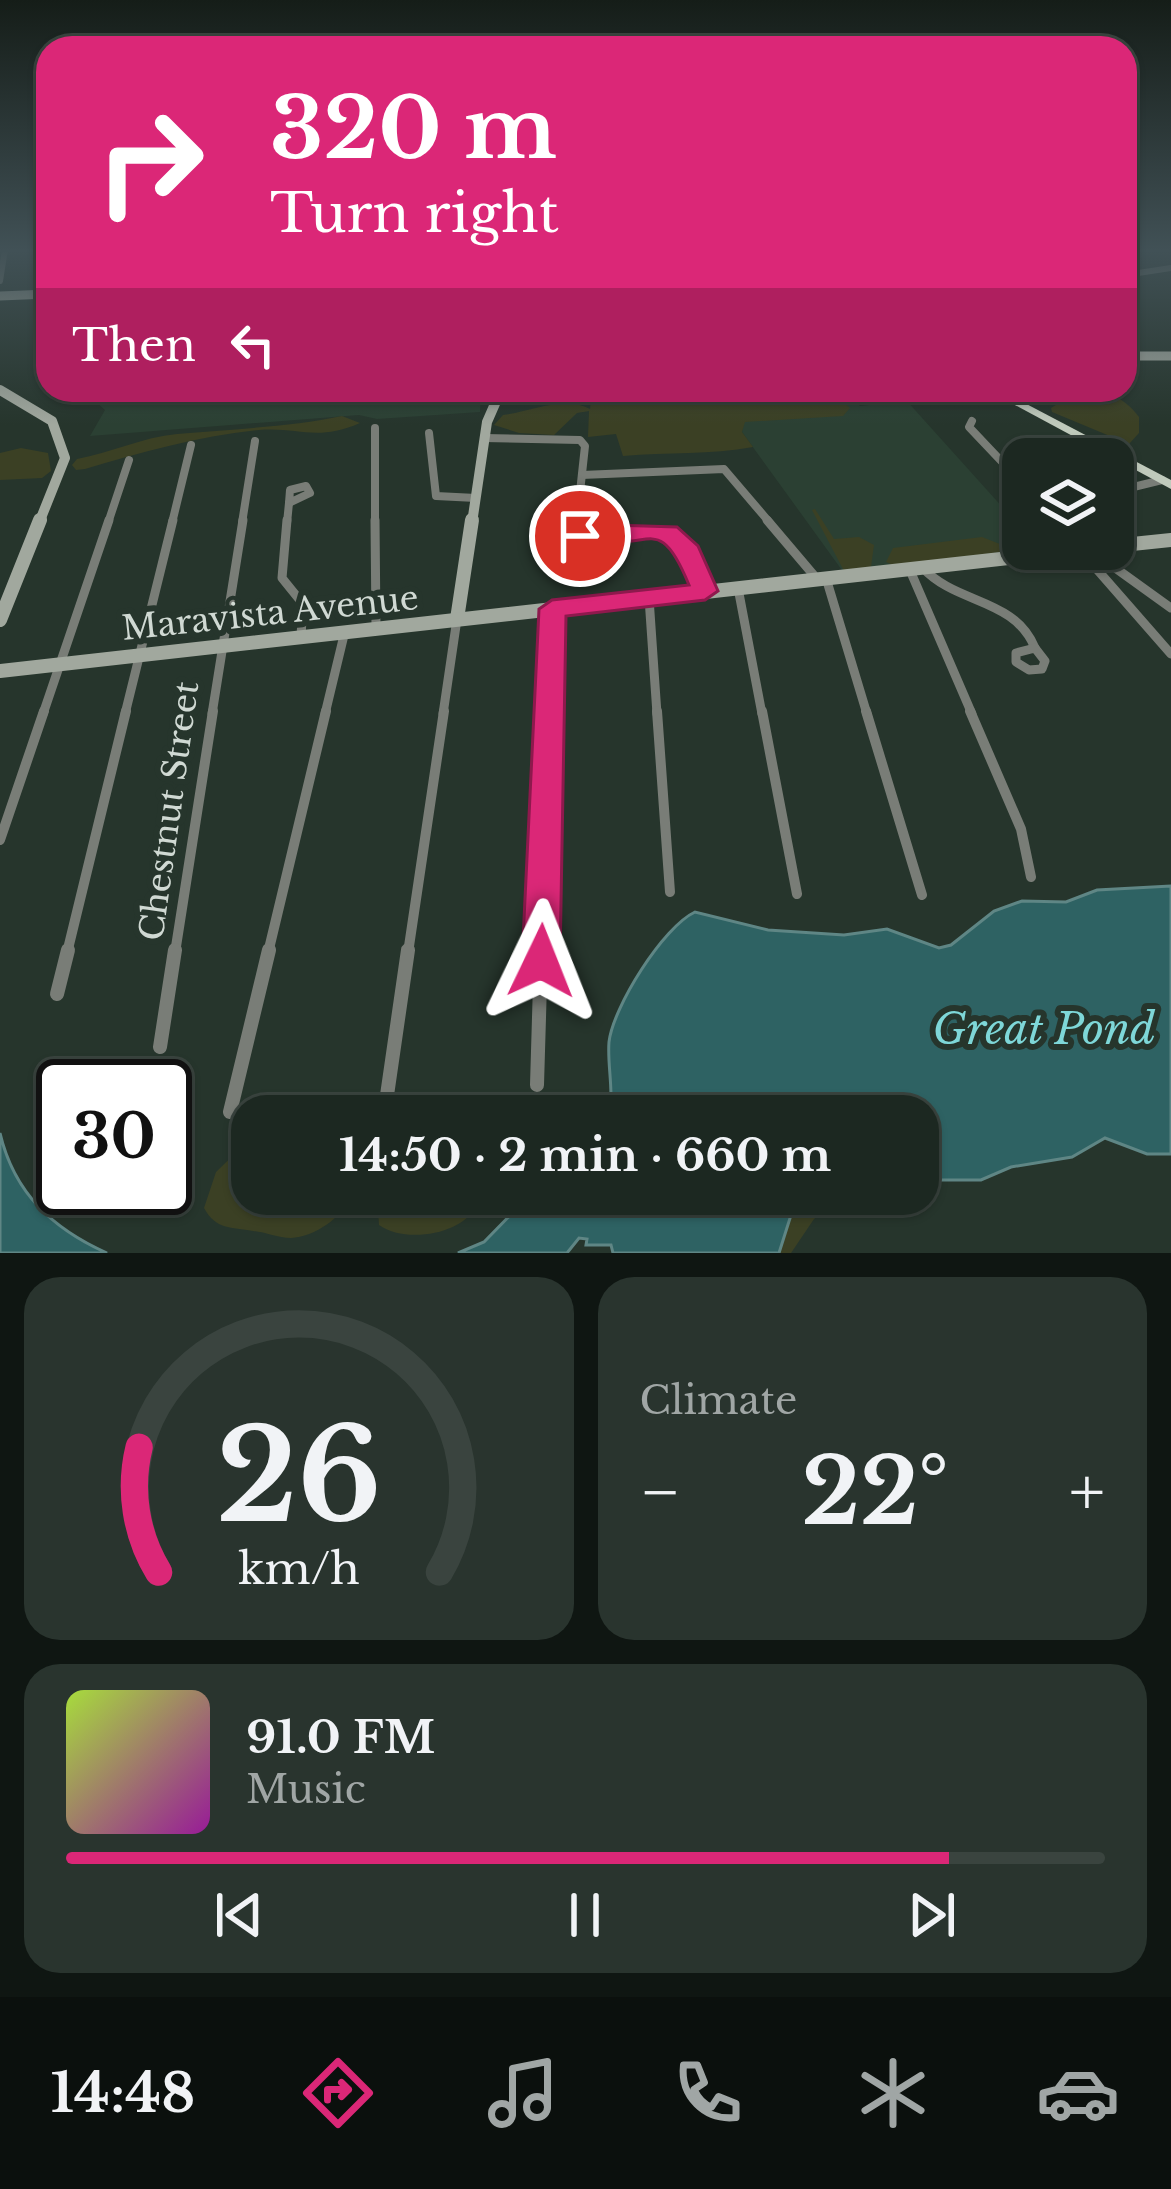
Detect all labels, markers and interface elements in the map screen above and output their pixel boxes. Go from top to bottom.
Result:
text: 320 m [270,77,557,181]
icon: right [72,84,228,240]
text: Turn right [270,180,559,247]
icon: left [220,312,286,378]
text: Then [72,317,196,373]
map controls [1002,438,1134,570]
button: layers [1002,438,1134,570]
pin [529,485,631,587]
icon: arrive [547,503,613,569]
street label: Maravista Avenue [120,577,420,649]
street label: Chestnut Street [130,678,208,943]
position arrow [478,898,604,1024]
water label: Great Pond [933,1003,1156,1055]
speed limit sign: 30 [36,1059,192,1215]
text: 14:50 · 2 min · 660 m [339,1127,831,1183]
text: Climate [640,1376,797,1425]
text: 26 [216,1400,381,1555]
text: 22° [801,1437,949,1548]
text: − [640,1451,681,1533]
text: + [1069,1451,1105,1533]
text: km/h [238,1541,360,1595]
text: 91.0 FM [246,1709,435,1765]
text: Music [246,1765,366,1814]
icon: previous [206,1882,272,1948]
icon: pause [552,1882,618,1948]
icon: next [899,1882,965,1948]
icon: directions [296,2051,380,2135]
icon: music [481,2051,565,2135]
icon: phone [666,2051,750,2135]
icon: climate [851,2051,935,2135]
icon: car [1036,2051,1120,2135]
text: 14:48 [51,2060,195,2127]

